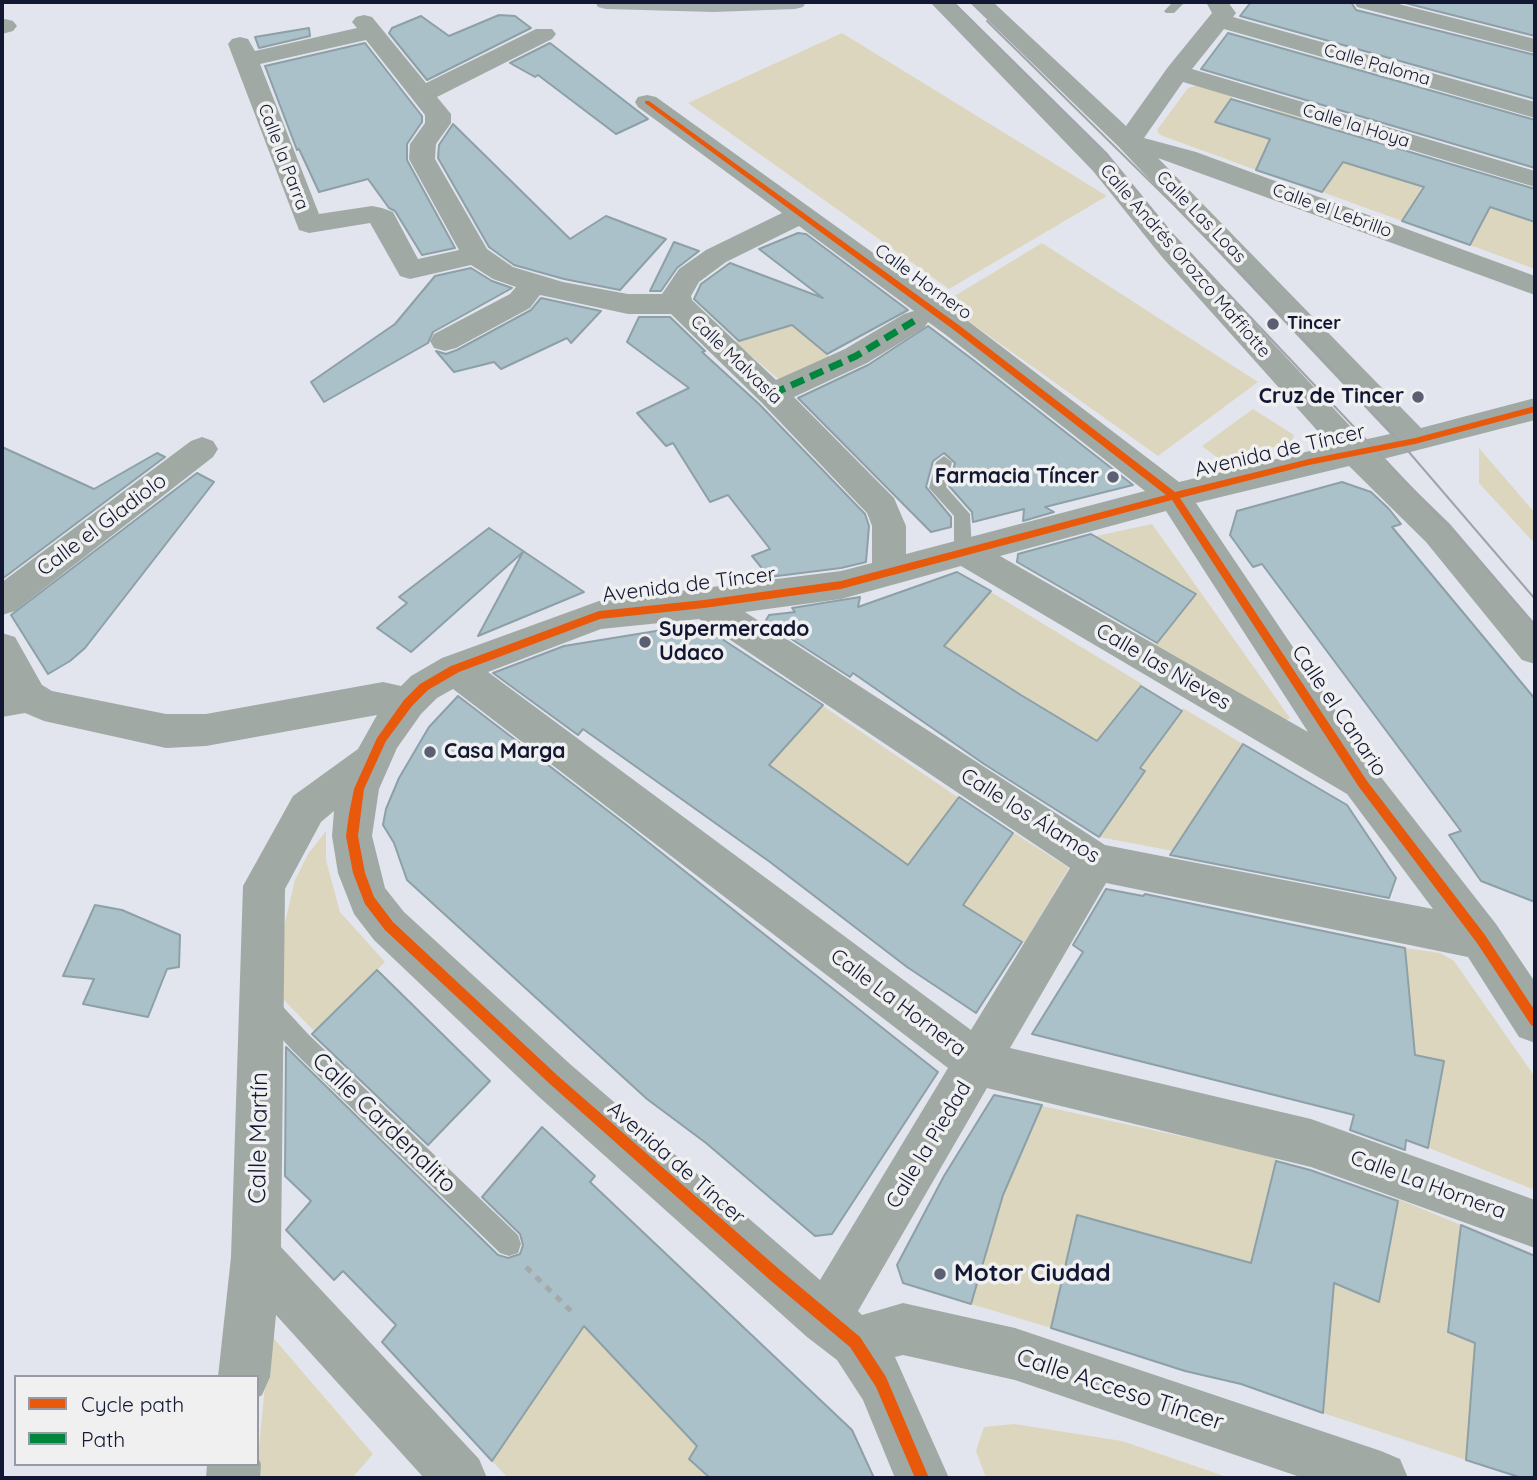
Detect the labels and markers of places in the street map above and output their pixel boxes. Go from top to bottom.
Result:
place label: Tincer [1287,313,1341,335]
marker: Tincer [1265,316,1281,332]
place label: Cruz de Tincer [1259,384,1404,410]
marker: Cruz de Tincer [1410,389,1426,405]
place label: Farmacia Tíncer [935,464,1099,490]
marker: Farmacia Tíncer [1105,469,1121,485]
place label: Supermercado Udaco [659,617,809,667]
marker: Supermercado Udaco [637,634,653,650]
place label: Casa Marga [444,739,565,765]
marker: Casa Marga [422,744,438,760]
place label: Motor Ciudad [954,1260,1110,1288]
marker: Motor Ciudad [932,1266,948,1282]

